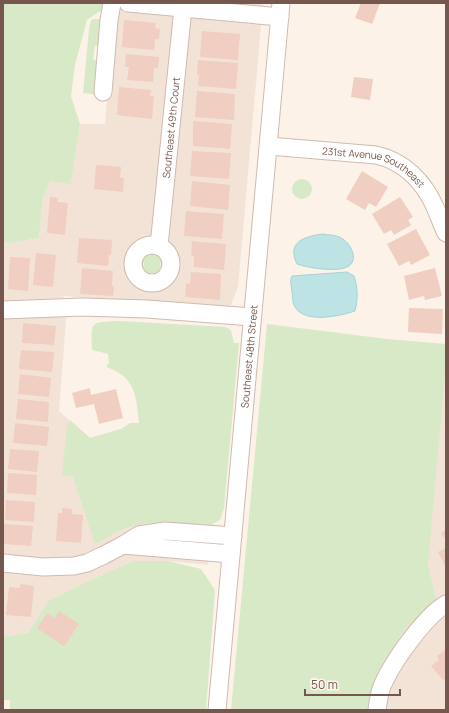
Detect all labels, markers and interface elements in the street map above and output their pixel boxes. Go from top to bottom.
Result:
street label: Southeast 49th Court [159,77,183,179]
street label: 231st Avenue Southeast [322,143,428,190]
street label: Southeast 48th Street [237,304,261,409]
scale bar [305,671,400,697]
text: 50 m [311,676,338,693]

